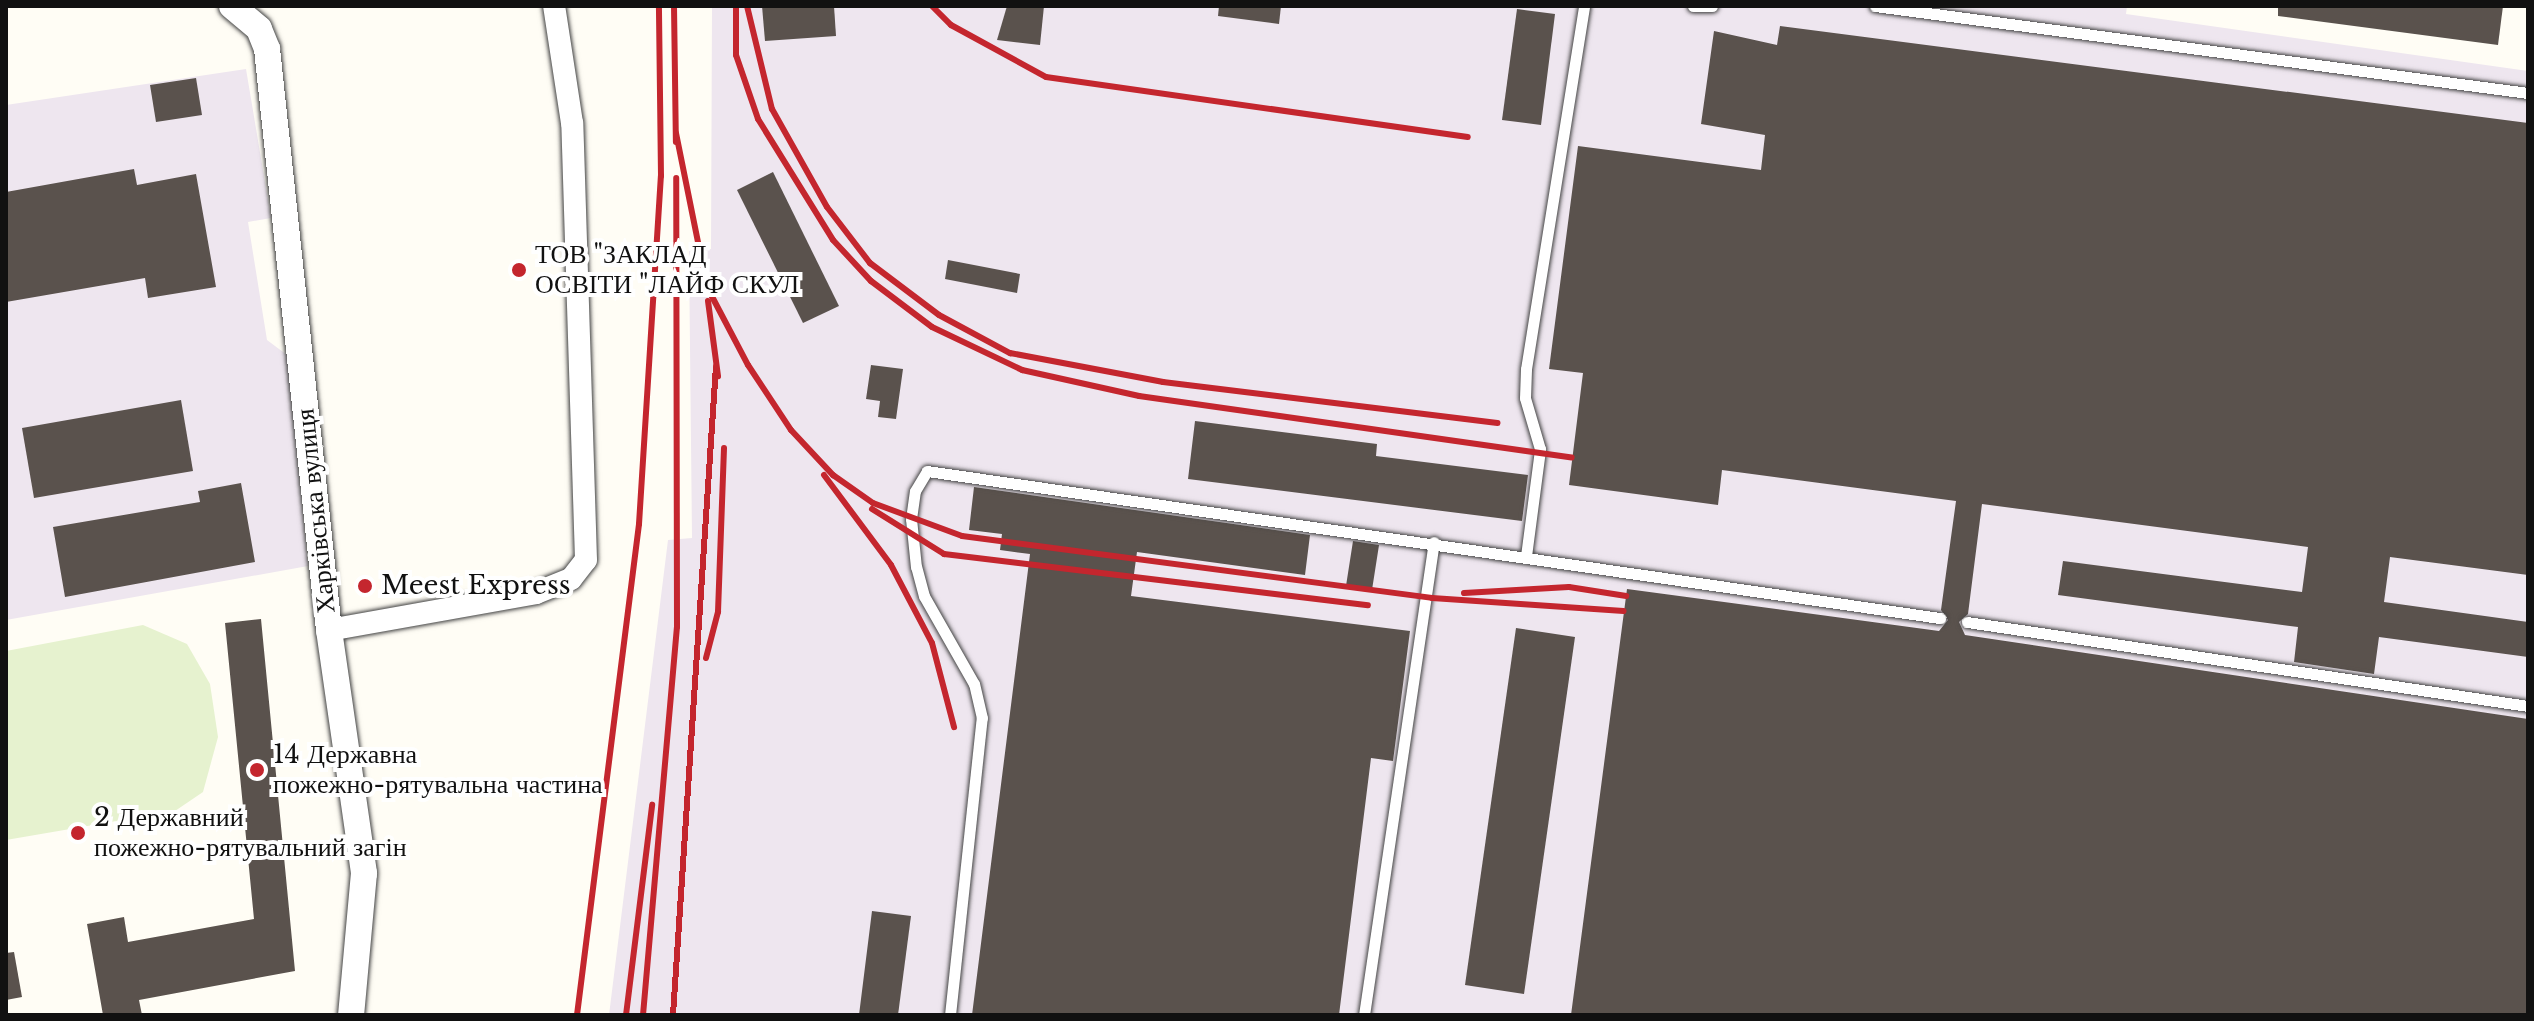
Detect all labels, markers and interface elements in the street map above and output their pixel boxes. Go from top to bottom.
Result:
place label: ТОВ "ЗАКЛАД ОСВІТИ "ЛАЙФ СКУЛ [535,239,800,300]
marker: ТОВ "ЗАКЛАД ОСВІТИ "ЛАЙФ СКУЛ [510,261,528,279]
street label: Харківська вулиця [290,407,342,615]
place label: Meest Express [381,570,571,602]
marker: Meest Express [356,577,374,595]
place label: 14 Державна пожежно-рятувальна частина [273,739,603,800]
marker: 14 Державна пожежно-рятувальна частина [248,761,266,779]
place label: 2 Державний пожежно-рятувальний загін [94,802,407,864]
marker: 2 Державний пожежно-рятувальний загін [69,824,87,842]

